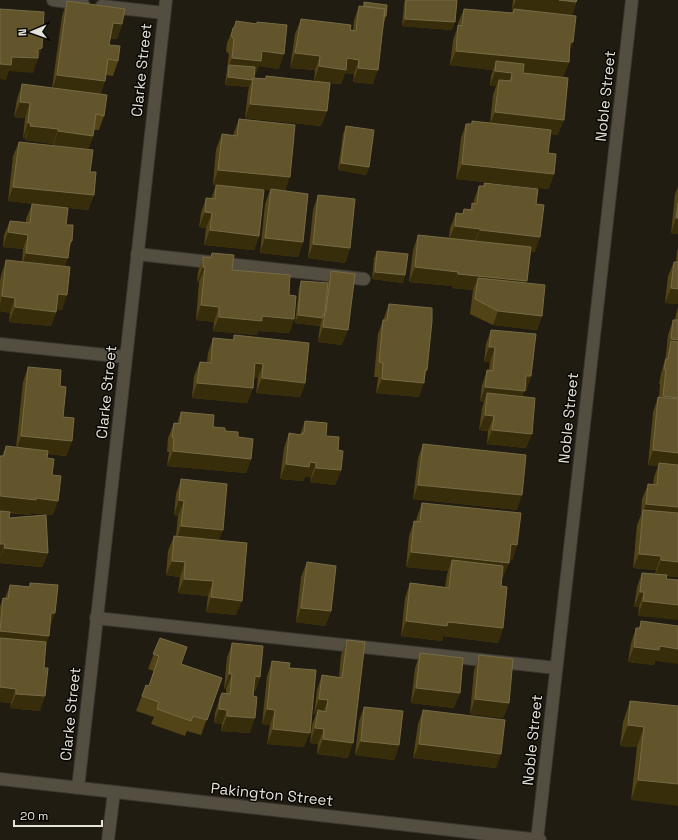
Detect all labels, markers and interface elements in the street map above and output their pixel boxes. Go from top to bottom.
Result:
north arrow [12,12,52,52]
street label: Clarke Street [127,22,155,118]
text: N [15,28,29,36]
street label: Noble Street [591,50,619,142]
street label: Clarke Street [92,344,120,440]
street label: Noble Street [554,372,582,464]
street label: Clarke Street [56,666,84,762]
street label: Noble Street [518,694,546,786]
street label: Pakington Street [210,778,334,810]
scale bar [14,802,102,828]
text: 20 m [20,808,48,824]

